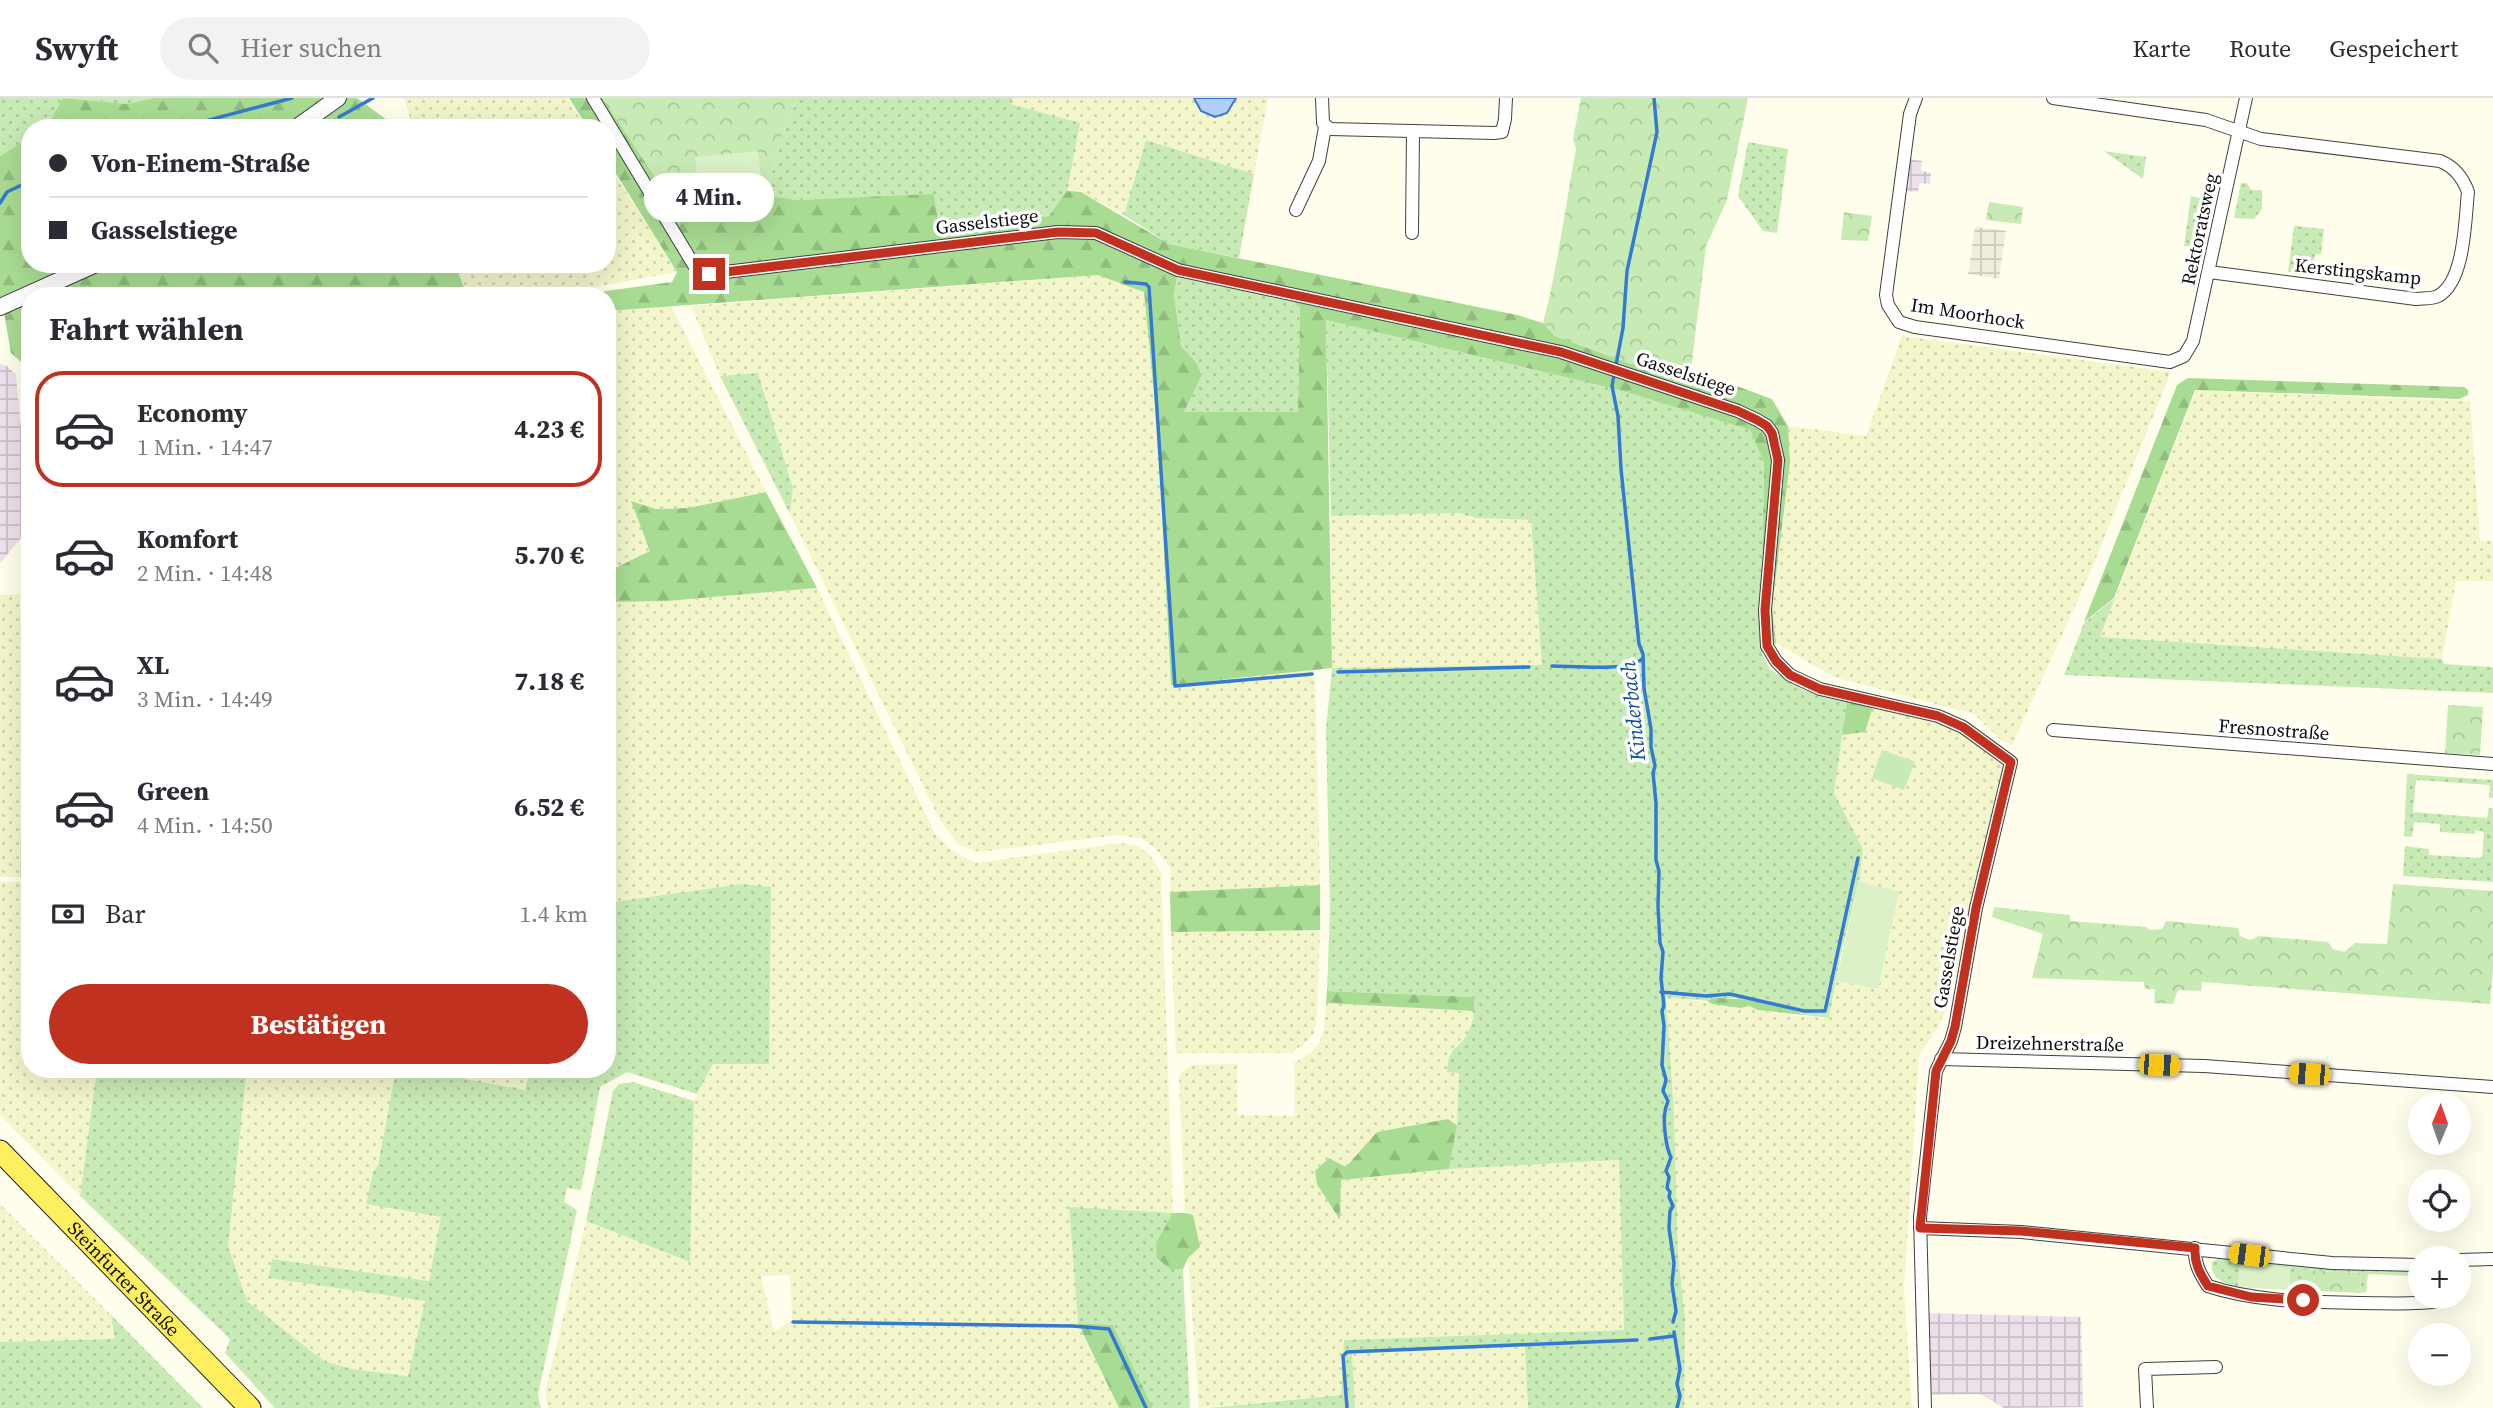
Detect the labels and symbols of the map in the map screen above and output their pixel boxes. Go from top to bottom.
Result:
street label: Rektoratsweg [2174,170,2224,288]
callout: 4 Min. [644,172,774,222]
street label: Gasselstiege [934,202,1040,240]
street label: Kerstingskamp [2293,251,2423,291]
route end [693,258,725,290]
street label: Im Moorhock [1909,291,2028,335]
street label: Gasselstiege [1633,345,1739,401]
water label: Kinderbach [1613,659,1652,763]
street label: Fresnostraße [2218,712,2330,746]
street label: Gasselstiege [1926,904,1970,1010]
street label: Dreizehnerstraße [1976,1029,2124,1057]
car [2138,1054,2181,1076]
car [2288,1062,2331,1086]
north arrow [2408,1092,2471,1155]
street label: Steinfurter Straße [62,1215,186,1342]
car [2227,1242,2272,1268]
route start [2287,1284,2319,1316]

